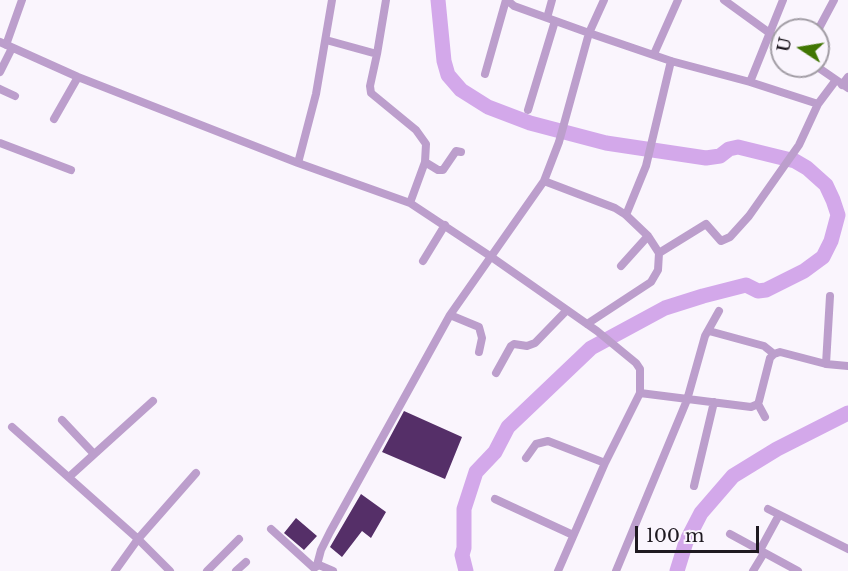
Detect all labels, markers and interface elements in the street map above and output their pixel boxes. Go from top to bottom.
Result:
north arrow [770,18,830,78]
text: U [773,36,796,54]
scale bar [638,514,762,552]
text: 100 m [646,525,704,547]

